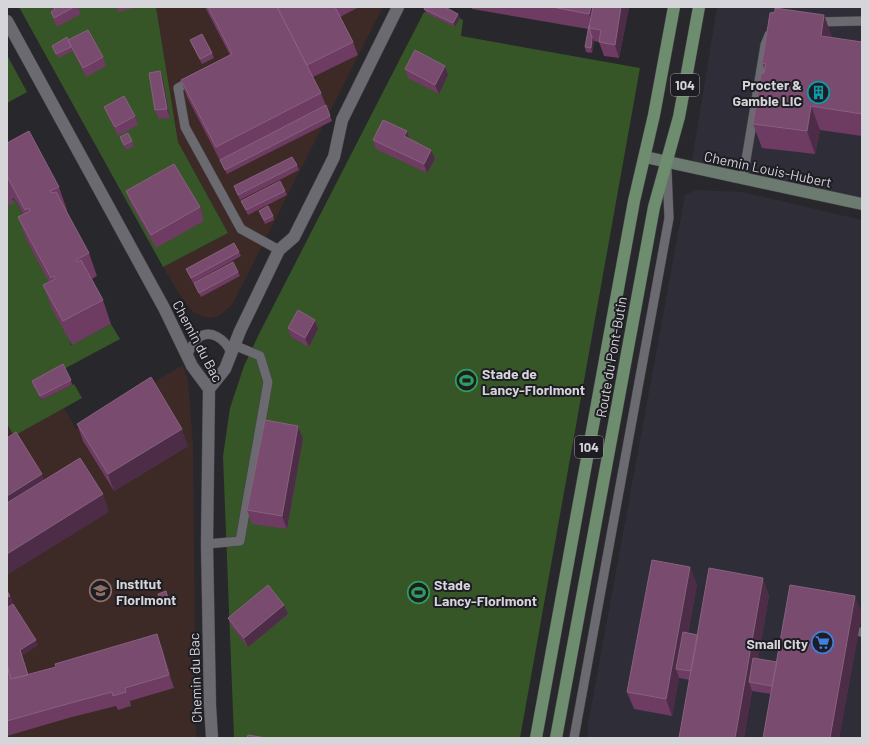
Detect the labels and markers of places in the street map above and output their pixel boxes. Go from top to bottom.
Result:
place label: Procter & Gamble LIC [732,76,802,109]
building icon: Procter & Gamble LIC [805,79,831,105]
place label: Stade de Lancy-Florimont [482,365,585,398]
sports icon: Stade de Lancy-Florimont [454,368,480,394]
place label: Institut Florimont [116,575,176,608]
place label: Stade Lancy-Florimont [434,576,537,609]
school or university icon: Institut Florimont [88,578,114,604]
sports icon: Stade Lancy-Florimont [405,579,431,605]
supermarket icon: Small City [810,630,836,656]
place label: Small City [746,635,808,652]

